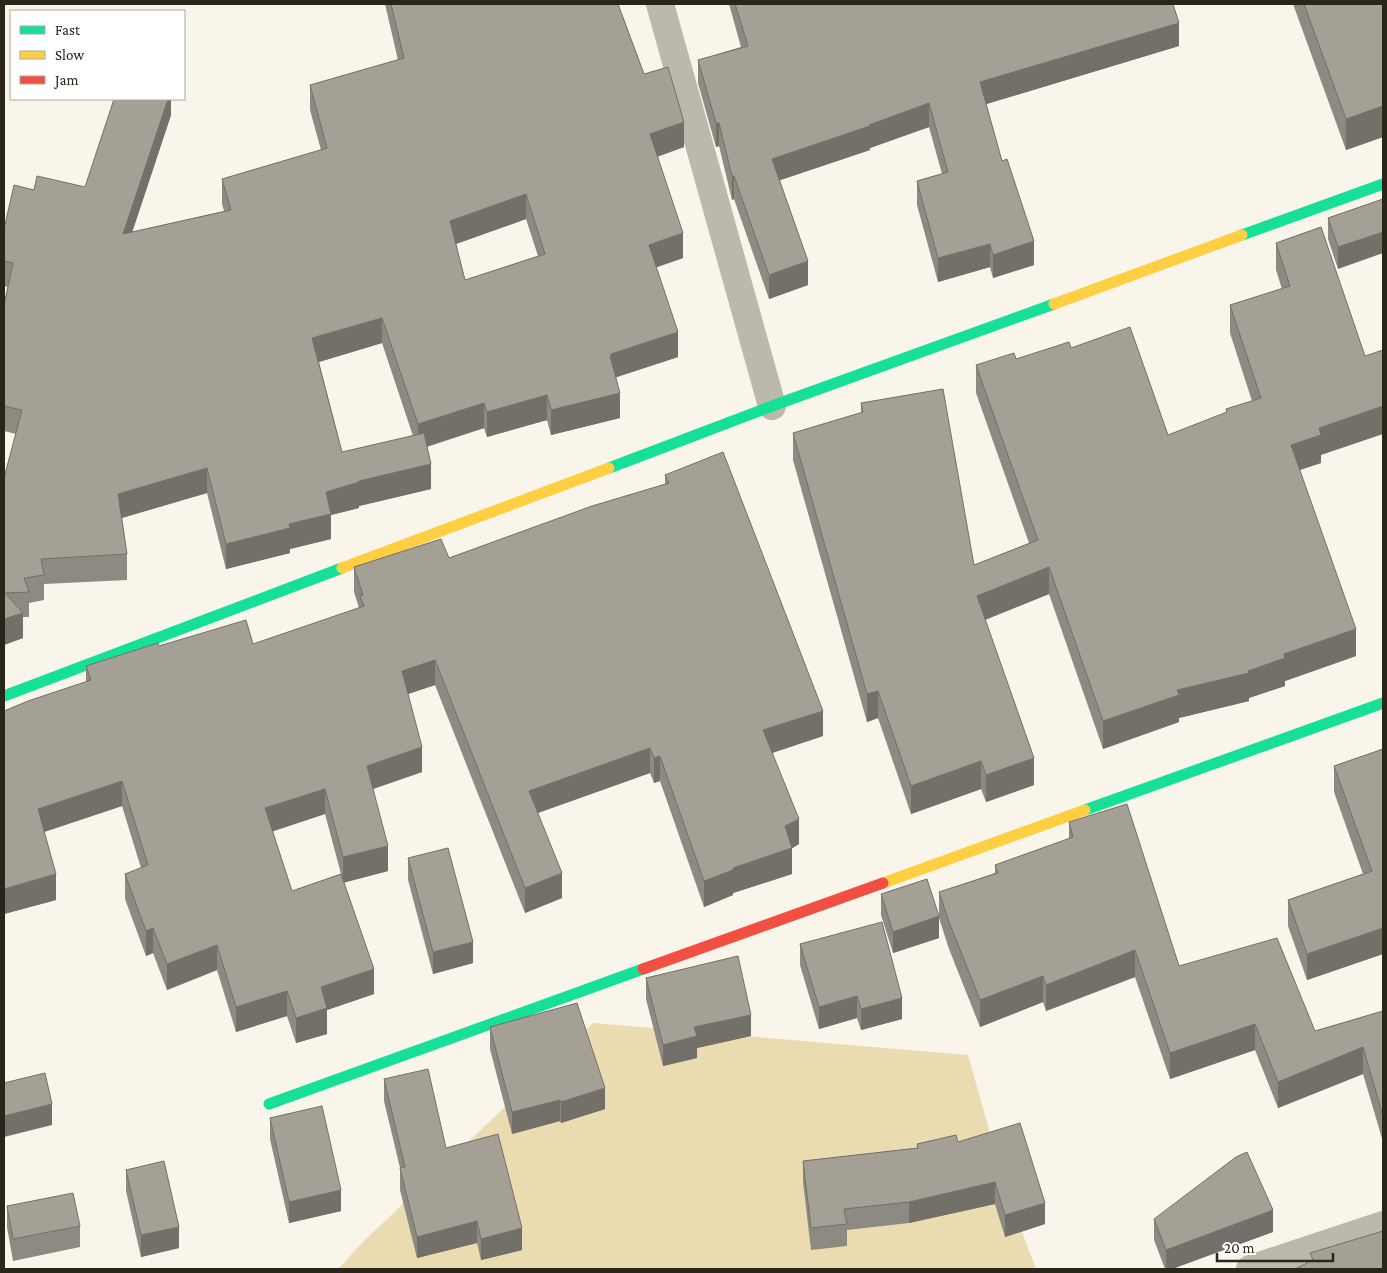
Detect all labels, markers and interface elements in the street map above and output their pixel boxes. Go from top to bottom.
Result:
legend [10,10,185,100]
text: Fast [55,22,81,38]
text: Slow [55,47,85,63]
text: Jam [53,72,78,89]
scale bar [1217,1230,1333,1262]
text: 20 m [1224,1240,1255,1256]

